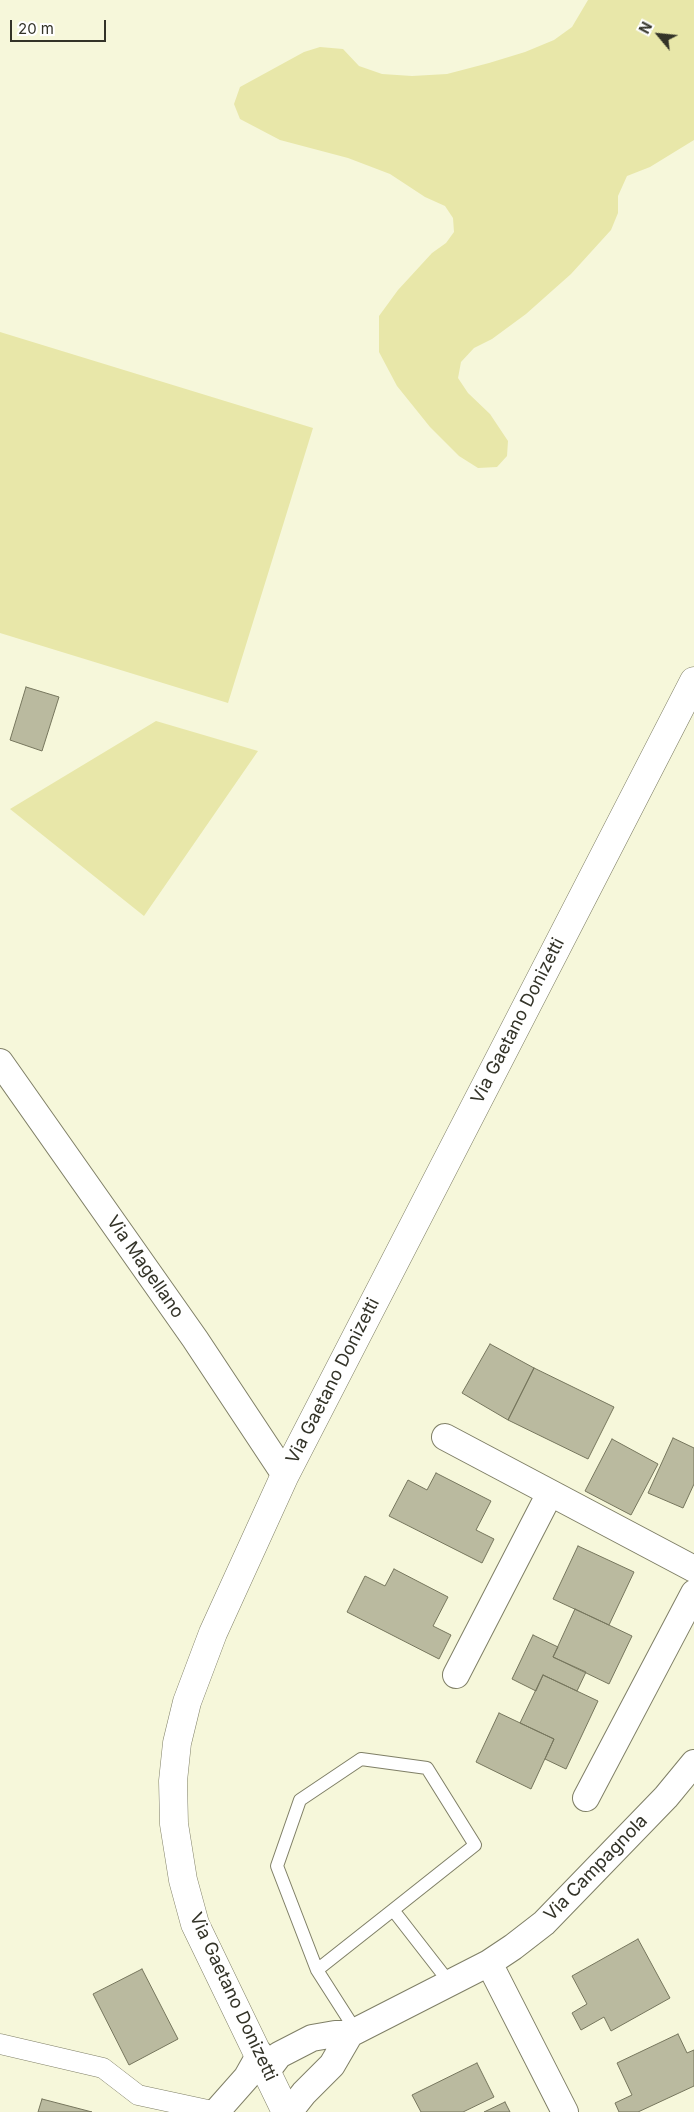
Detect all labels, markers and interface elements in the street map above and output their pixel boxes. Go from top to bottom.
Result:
scale bar [12,10,109,42]
north arrow [634,10,684,60]
text: 20 m [18,19,54,38]
text: N [635,19,655,36]
street label: Via Gaetano Donizetti [467,934,569,1108]
street label: Via Magellano [102,1212,188,1322]
street label: Via Gaetano Donizetti [282,1294,384,1468]
street label: Via Campagnola [540,1810,652,1926]
street label: Via Gaetano Donizetti [185,1909,281,2085]

